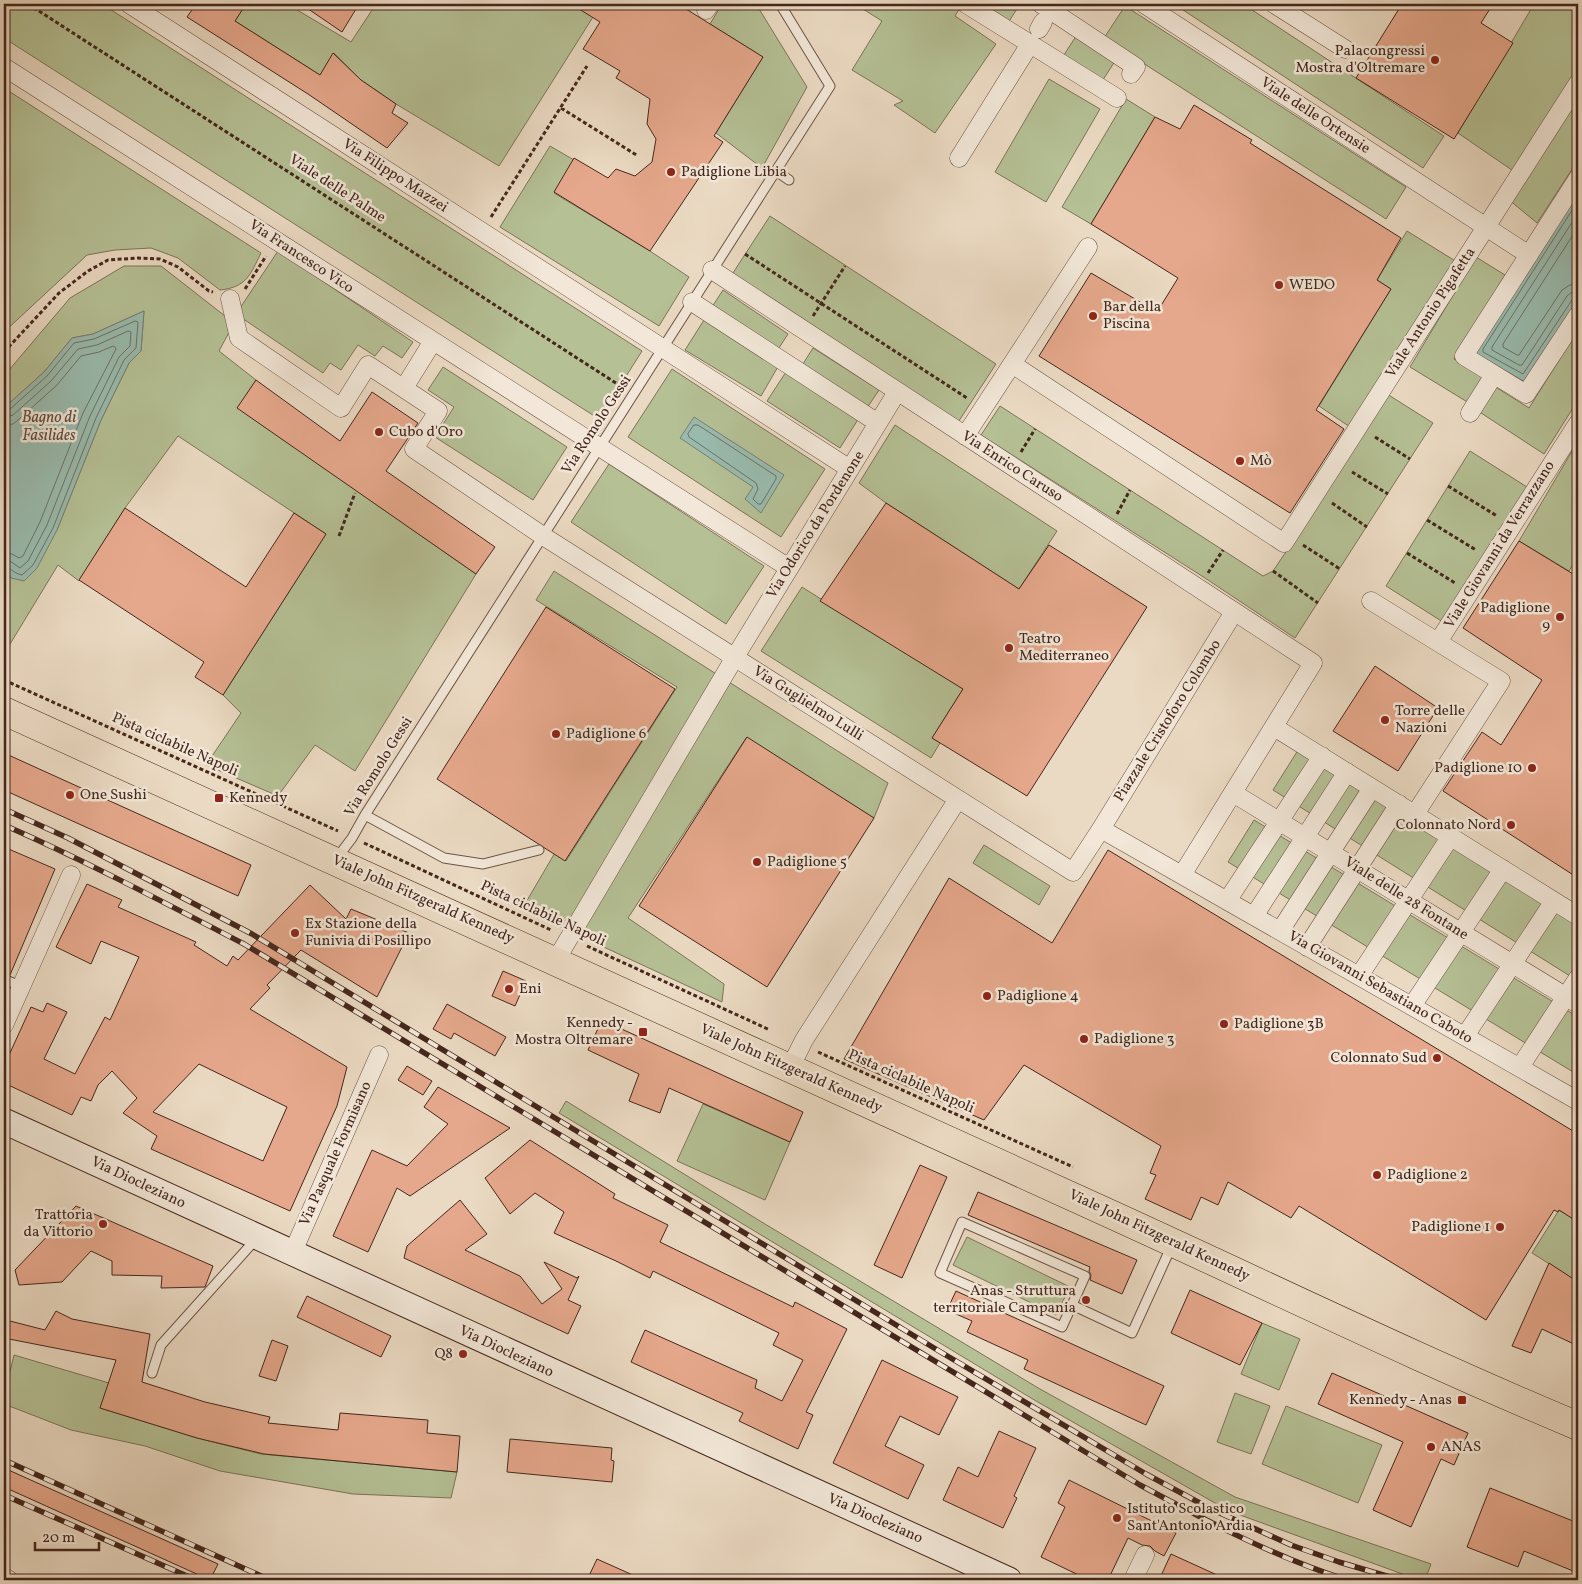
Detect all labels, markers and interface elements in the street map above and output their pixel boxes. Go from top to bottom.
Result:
place label: Palacongressi Mostra d'Oltremare [1295,41,1425,79]
marker: Palacongressi Mostra d'Oltremare [1429,54,1441,66]
street label: Viale delle Ortensie [1256,73,1374,159]
street label: Via Filippo Mazzei [338,134,452,218]
street label: Viale delle Palme [284,150,390,228]
place label: Padiglione Libia [681,162,787,183]
marker: Padiglione Libia [665,166,677,178]
street label: Via Francesco Vico [244,215,358,299]
street label: Viale Antonio Pigafetta [1381,244,1481,382]
place label: WEDO [1289,275,1335,296]
marker: WEDO [1273,279,1285,291]
place label: Bar della Piscina [1103,297,1161,335]
marker: Bar della Piscina [1087,310,1099,322]
street label: Via Romolo Gessi [557,371,637,479]
water label: Bagno di Fasilides [22,407,77,447]
place label: Cubo d'Oro [389,422,463,443]
marker: Cubo d'Oro [373,426,385,438]
street label: Via Enrico Caruso [957,426,1067,508]
street label: Via Odorico da Pordenone [762,447,870,603]
place label: Mò [1250,451,1272,472]
marker: Mò [1234,455,1246,467]
street label: Viale Giovanni da Verrazzano [1440,457,1560,633]
place label: Padiglione 9 [1480,598,1550,636]
marker: Padiglione 9 [1554,611,1566,623]
place label: Teatro Mediterraneo [1019,629,1109,667]
street label: Piazzale Cristoforo Colombo [1109,636,1227,806]
marker: Teatro Mediterraneo [1003,642,1015,654]
street label: Via Guglielmo Lulli [749,661,867,747]
place label: Torre delle Nazioni [1395,701,1465,739]
street label: Pista ciclabile Napoli [109,708,241,782]
street label: Via Romolo Gessi [340,713,418,821]
marker: Torre delle Nazioni [1379,714,1391,726]
place label: Padiglione 6 [566,724,646,745]
marker: Padiglione 6 [550,728,562,740]
place label: Padiglione 10 [1434,758,1522,779]
marker: Padiglione 10 [1526,762,1538,774]
place label: One Sushi [80,785,147,806]
place label: Kennedy [229,788,287,809]
marker: One Sushi [64,789,76,801]
marker: Kennedy [213,792,225,804]
place label: Colonnato Nord [1396,815,1501,836]
marker: Colonnato Nord [1505,819,1517,831]
street label: Viale John Fitzgerald Kennedy [328,850,518,950]
place label: Padiglione 5 [767,852,847,873]
street label: Viale delle 28 Fontane [1340,852,1472,946]
marker: Padiglione 5 [751,856,763,868]
street label: Pista ciclabile Napoli [477,876,609,952]
place label: Ex Stazione della Funivia di Posillipo [305,914,431,952]
street label: Via Giovanni Sebastiano Caboto [1284,926,1476,1050]
marker: Ex Stazione della Funivia di Posillipo [289,927,301,939]
place label: Eni [519,979,542,1000]
marker: Eni [503,983,515,995]
place label: Padiglione 4 [997,986,1079,1007]
marker: Padiglione 4 [981,990,993,1002]
place label: Kennedy - Mostra Oltremare [515,1013,633,1051]
place label: Padiglione 3B [1234,1014,1324,1035]
marker: Padiglione 3B [1218,1018,1230,1030]
street label: Viale John Fitzgerald Kennedy [696,1019,886,1119]
marker: Kennedy - Mostra Oltremare [637,1026,649,1038]
place label: Padiglione 3 [1094,1029,1175,1050]
marker: Padiglione 3 [1078,1033,1090,1045]
street label: Pista ciclabile Napoli [845,1045,977,1119]
place label: Colonnato Sud [1330,1048,1427,1069]
marker: Colonnato Sud [1431,1052,1443,1064]
street label: Via Pasquale Formisano [295,1078,377,1230]
street label: Via Diocleziano [87,1152,189,1214]
place label: Padiglione 2 [1387,1165,1468,1186]
marker: Padiglione 2 [1371,1169,1383,1181]
street label: Viale John Fitzgerald Kennedy [1065,1185,1253,1287]
place label: Trattoria da Vittorio [23,1205,93,1243]
place label: Padiglione 1 [1411,1217,1490,1238]
marker: Trattoria da Vittorio [97,1218,109,1230]
marker: Padiglione 1 [1494,1221,1506,1233]
place label: Anas - Struttura territoriale Campania [933,1281,1076,1319]
marker: Anas - Struttura territoriale Campania [1080,1294,1092,1306]
street label: Via Diocleziano [455,1321,557,1383]
place label: Q8 [434,1344,453,1365]
marker: Q8 [457,1348,469,1360]
place label: Kennedy - Anas [1349,1390,1452,1411]
marker: Kennedy - Anas [1456,1394,1468,1406]
place label: ANAS [1441,1437,1481,1458]
marker: ANAS [1425,1441,1437,1453]
street label: Via Diocleziano [824,1489,926,1549]
place label: Istituto Scolastico Sant'Antonio Ardia [1127,1499,1253,1537]
marker: Istituto Scolastico Sant'Antonio Ardia [1111,1512,1123,1524]
scale bar [35,1519,99,1551]
text: 20 m [42,1528,75,1549]

